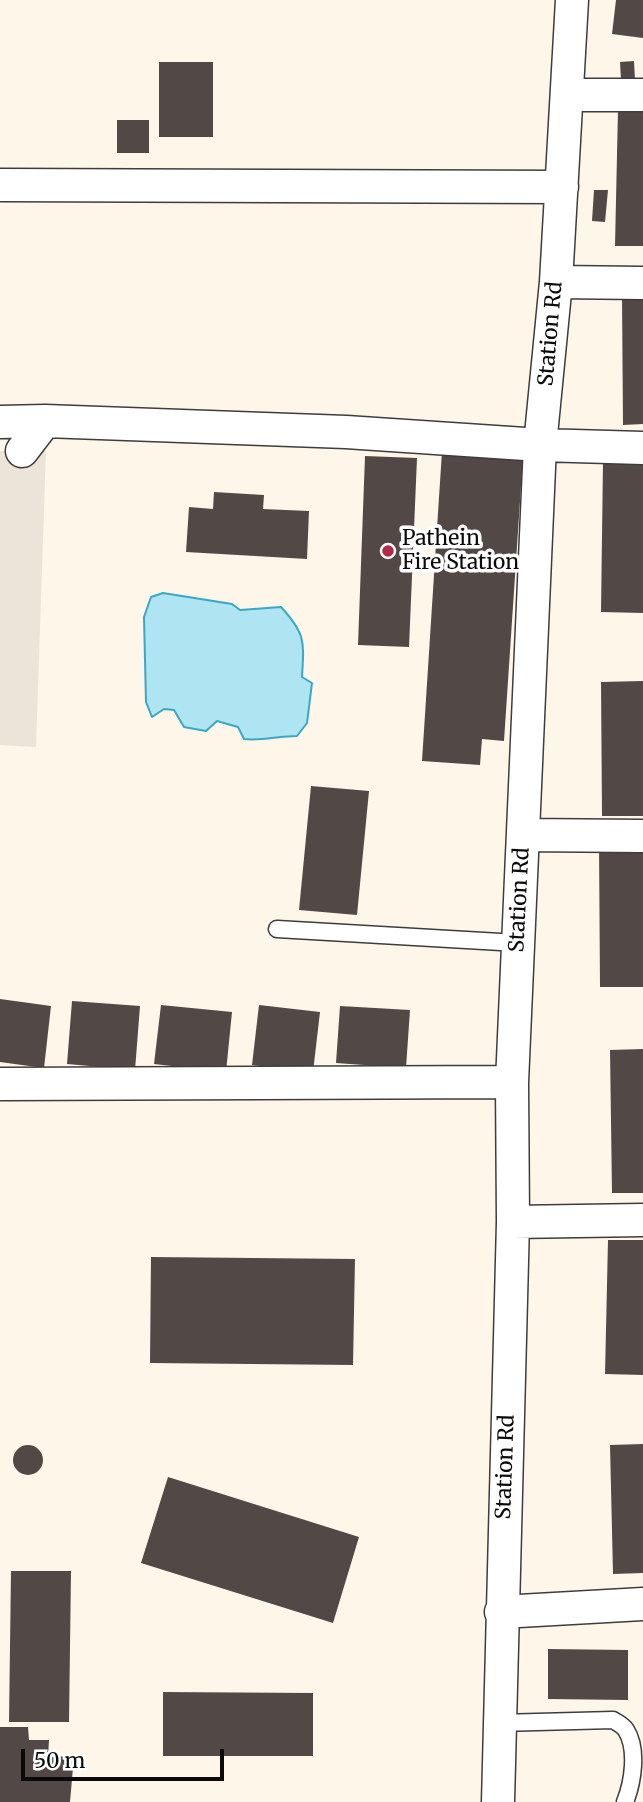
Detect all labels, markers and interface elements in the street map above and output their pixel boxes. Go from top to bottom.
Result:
street label: Station Rd [534,281,568,387]
place label: Pathein Fire Station [402,526,519,576]
marker: Pathein Fire Station [380,543,396,559]
street label: Station Rd [505,847,535,953]
street label: Station Rd [492,1414,520,1520]
scale bar [24,1736,228,1780]
text: 50 m [34,1747,85,1774]

